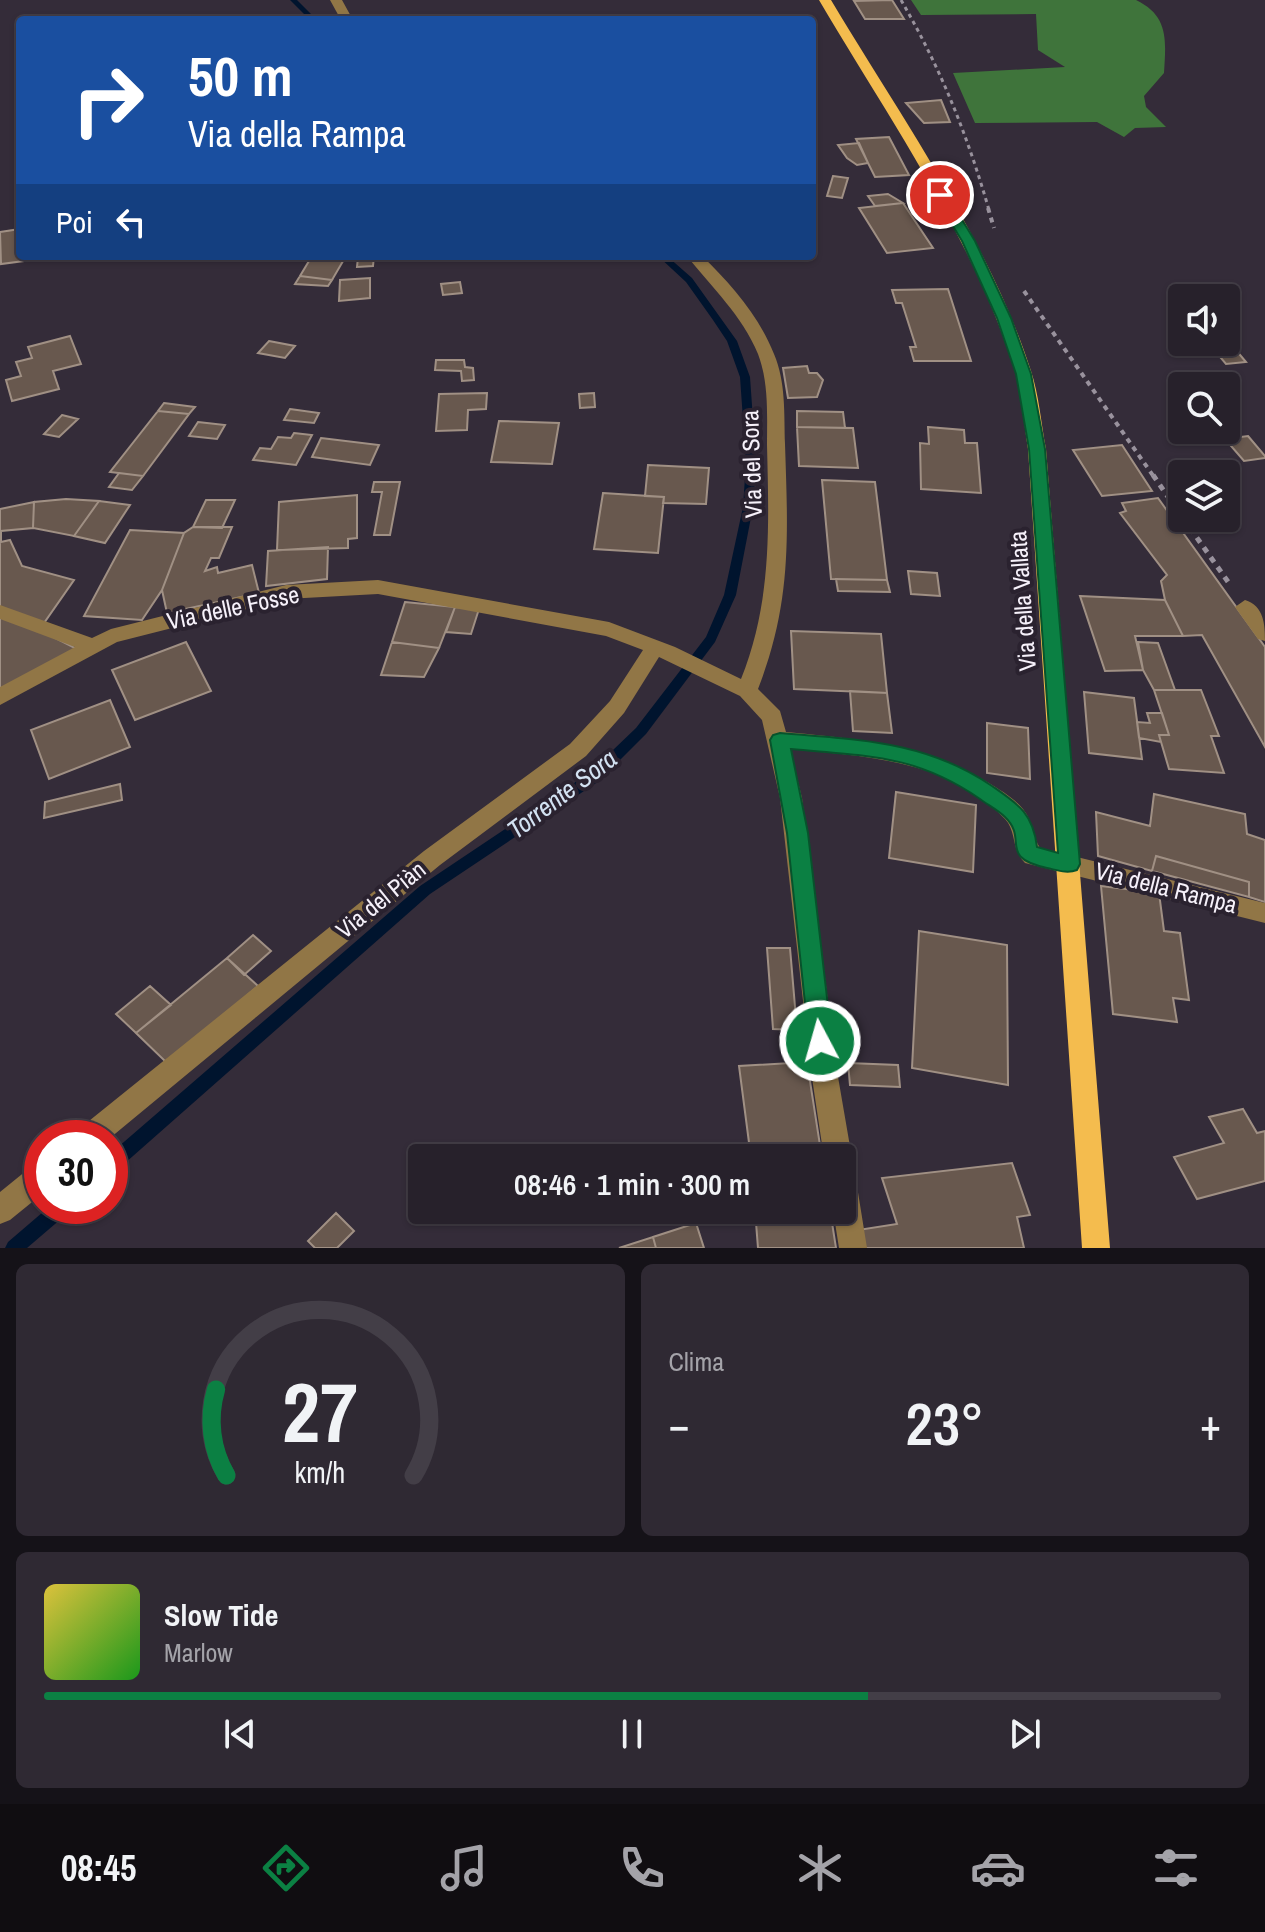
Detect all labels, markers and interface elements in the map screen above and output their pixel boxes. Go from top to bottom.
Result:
text: 50 m [188,38,293,113]
icon: right [56,48,160,152]
text: Via della Rampa [188,110,406,158]
pin [906,161,974,229]
icon: arrive [918,173,962,217]
icon: left [109,200,153,244]
text: Poi [56,202,93,242]
map controls [1168,284,1240,532]
button: sound [1168,284,1240,356]
button: search [1168,372,1240,444]
street label: Via del Sora [733,409,769,519]
button: layers [1168,460,1240,532]
street label: Via della Vallata [1001,530,1043,672]
street label: Via delle Fosse [164,577,302,637]
water label: Torrente Sora [500,741,624,846]
street label: Via del Piàn [329,853,432,945]
street label: Via della Rampa [1092,854,1241,920]
position arrow [778,999,862,1083]
speed limit sign: 30 [24,1120,128,1224]
text: 08:46 · 1 min · 300 m [514,1164,750,1204]
text: Clima [669,1344,724,1379]
text: 27 [282,1356,358,1468]
text: 23° [905,1383,984,1464]
text: − [669,1394,690,1454]
text: + [1200,1394,1221,1454]
text: km/h [295,1453,346,1492]
text: Slow Tide [164,1595,278,1635]
text: Marlow [164,1635,233,1670]
icon: previous [218,1712,262,1756]
icon: pause [610,1712,654,1756]
icon: next [1003,1712,1047,1756]
icon: directions [258,1840,314,1896]
icon: music [436,1840,492,1896]
icon: phone [614,1840,670,1896]
icon: climate [792,1840,848,1896]
icon: car [970,1840,1026,1896]
icon: filters [1148,1840,1204,1896]
text: 08:45 [61,1844,136,1892]

